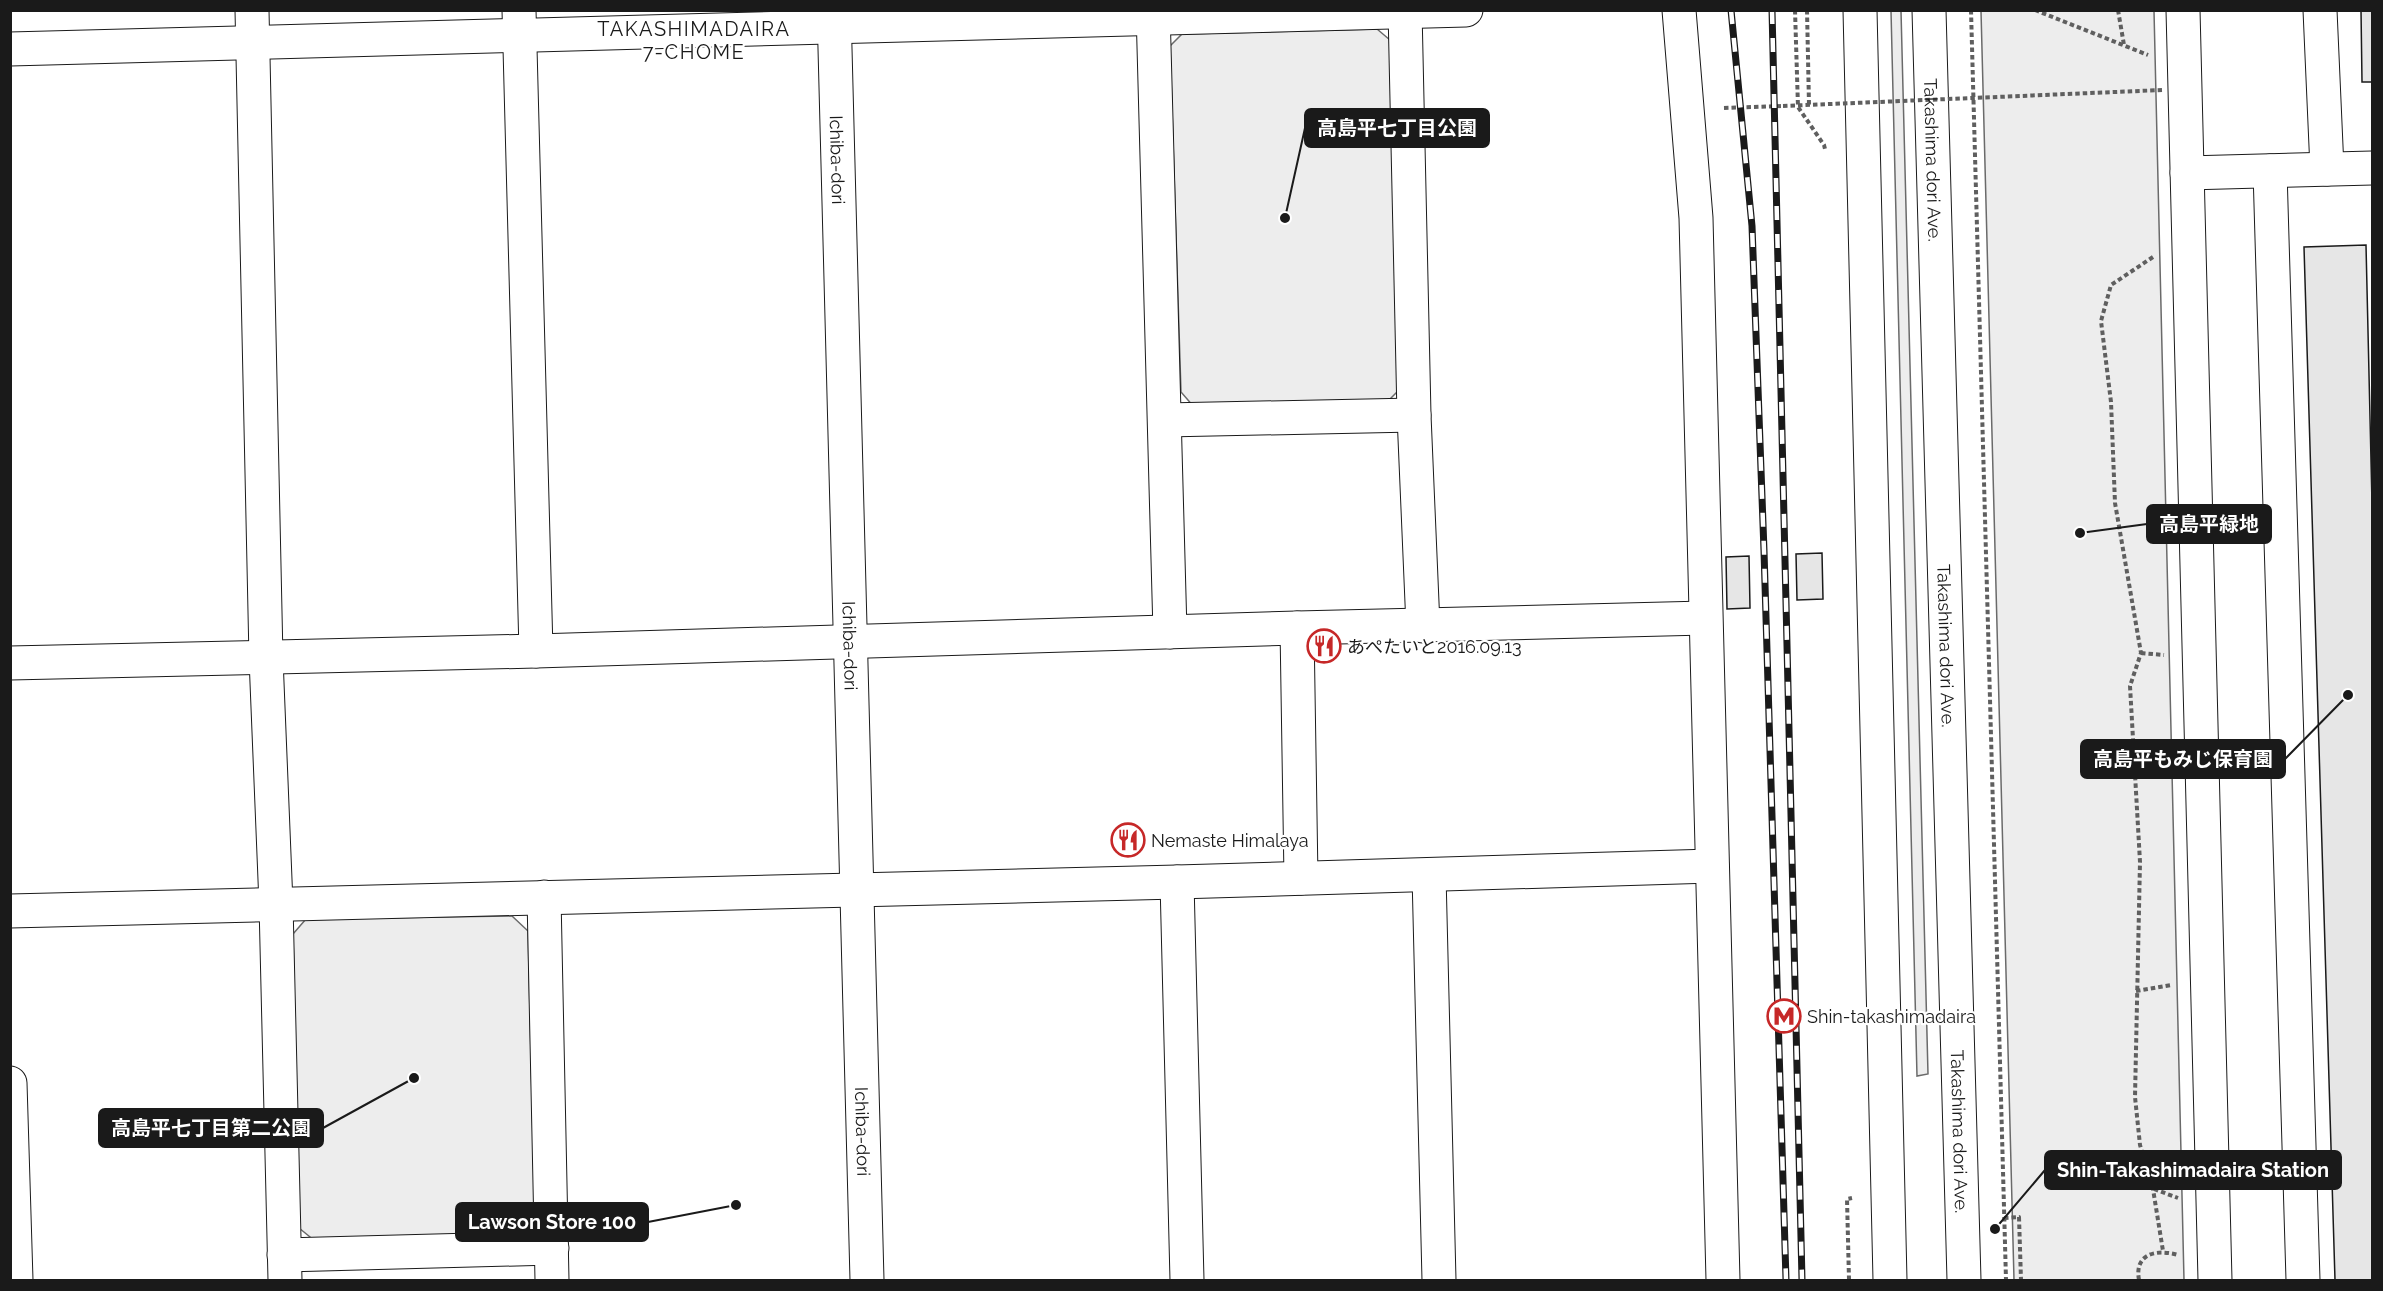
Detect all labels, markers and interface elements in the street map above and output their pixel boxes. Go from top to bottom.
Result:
district label: TAKASHIMADAIRA 7-CHOME [597,17,791,64]
street label: Takashima dori Ave. [1920,78,1946,242]
callout: 高島平七丁目公園 [1305,109,1489,147]
street label: Ichiba-dori [826,115,850,205]
text: 高島平七丁目公園 [1317,116,1477,140]
callout: 高島平緑地 [2147,505,2271,543]
text: 高島平緑地 [2159,512,2259,536]
street label: Takashima dori Ave. [1934,564,1959,728]
street label: Ichiba-dori [839,601,862,691]
restaurant icon: あぺたいと2016.09.13 [1306,628,1342,664]
place label: あぺたいと2016.09.13 [1347,636,1522,657]
callout: 高島平もみじ保育園 [2081,740,2285,778]
text: 高島平もみじ保育園 [2093,747,2273,771]
restaurant icon: Nemaste Himalaya [1110,822,1146,858]
place label: Nemaste Himalaya [1151,830,1309,851]
metro station icon: Shin-takashimadaira [1766,998,1802,1034]
place label: Shin-takashimadaira [1807,1006,1976,1027]
street label: Takashima dori Ave. [1947,1050,1973,1214]
street label: Ichiba-dori [851,1087,875,1177]
callout: 高島平七丁目第二公園 [99,1109,323,1147]
text: 高島平七丁目第二公園 [111,1116,311,1140]
callout: Shin-Takashimadaira Station [2045,1151,2341,1189]
text: Shin-Takashimadaira Station [2057,1158,2329,1182]
callout: Lawson Store 100 [456,1203,648,1241]
text: Lawson Store 100 [468,1210,636,1234]

